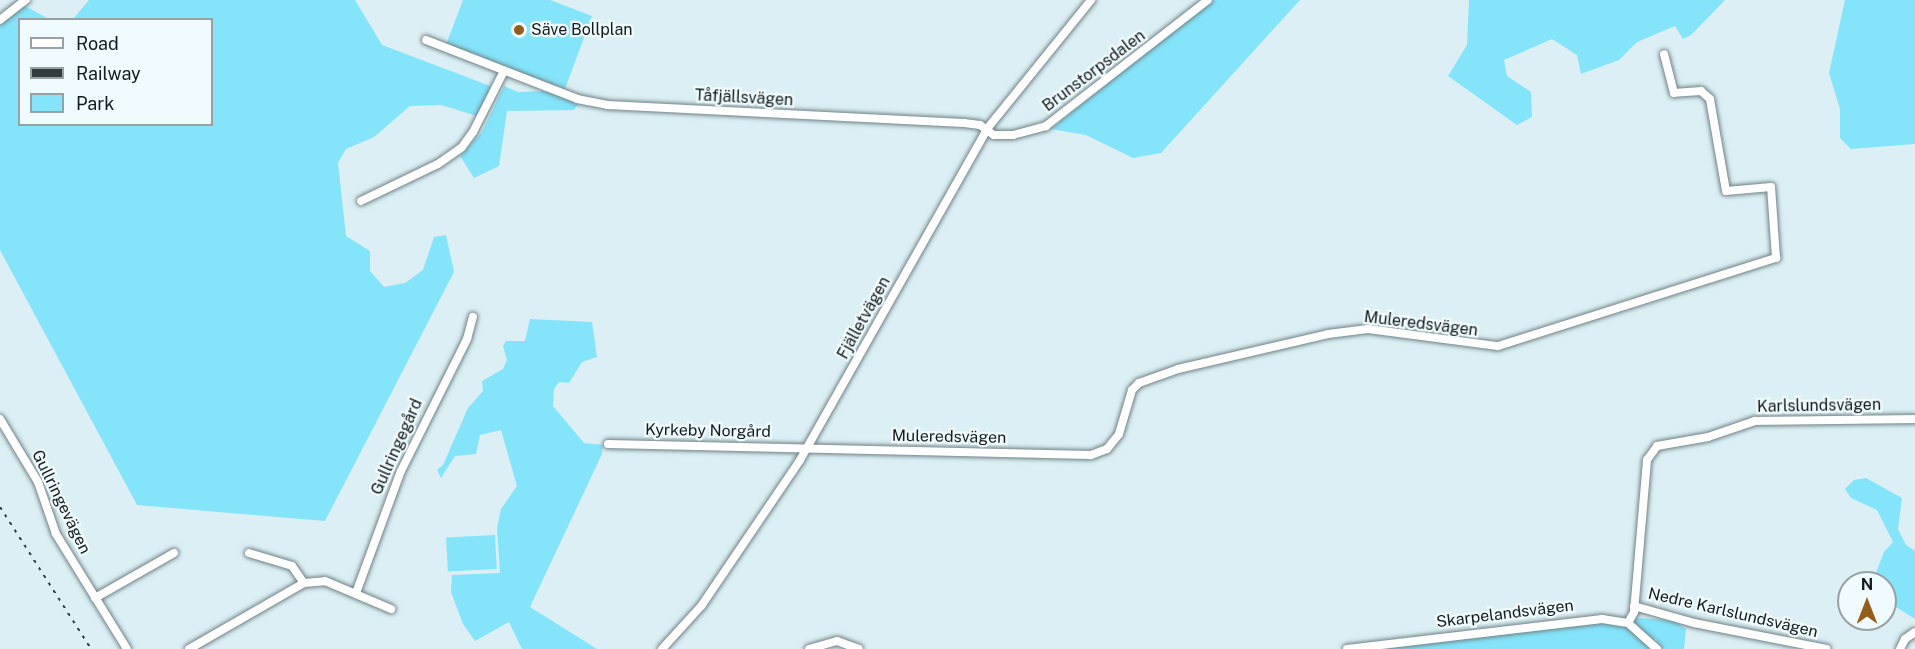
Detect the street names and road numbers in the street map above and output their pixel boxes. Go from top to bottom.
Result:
street label: Brunstorpsdalen [1039,26,1149,116]
street label: Tåfjällsvägen [694,86,794,110]
street label: Fjälletvägen [833,273,895,363]
street label: Muleredsvägen [1363,307,1479,341]
street label: Karlslundsvägen [1757,395,1881,417]
street label: Gullringegård [367,396,427,498]
street label: Kyrkeby Norgård [645,420,771,442]
street label: Muleredsvägen [892,426,1006,448]
street label: Gullringevägen [28,447,94,557]
street label: Nedre Karlslundsvägen [1646,584,1820,642]
street label: Skarpelandsvägen [1435,596,1575,632]

